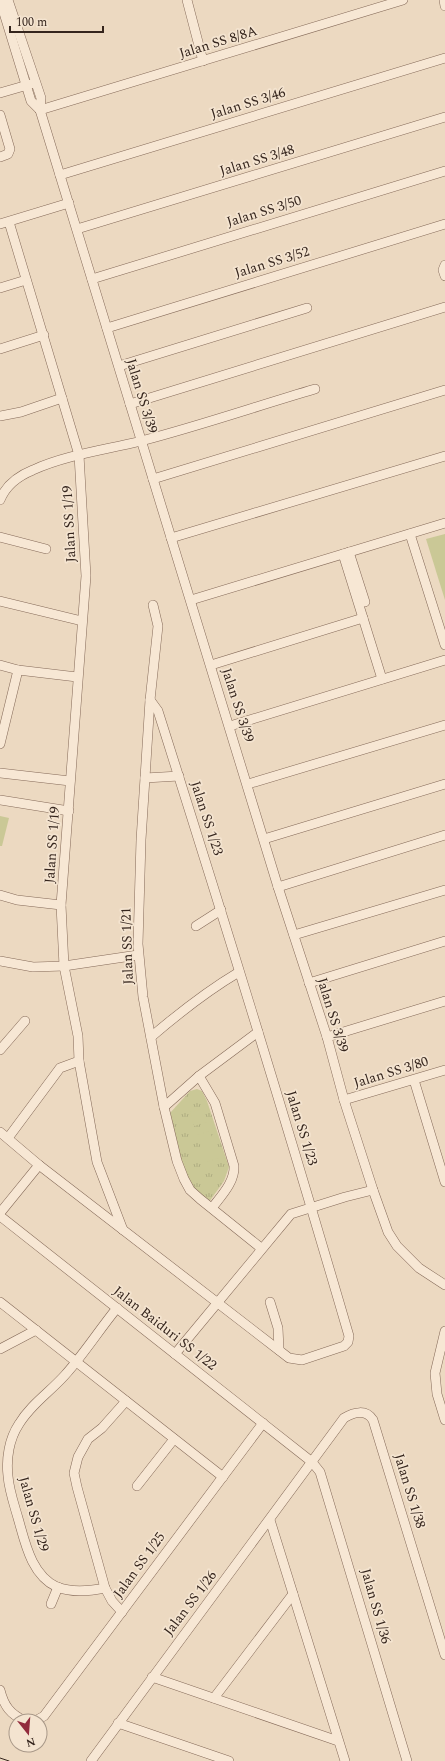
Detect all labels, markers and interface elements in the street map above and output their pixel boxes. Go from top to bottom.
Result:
scale bar [10,8,103,34]
text: 100 m [16,13,47,32]
street label: Jalan SS 8/8A [176,20,260,64]
street label: Jalan SS 3/46 [208,82,288,124]
street label: Jalan SS 3/48 [217,139,297,181]
street label: Jalan SS 3/50 [224,190,304,232]
street label: Jalan SS 3/52 [232,241,312,283]
street label: Jalan SS 3/39 [121,356,163,436]
street label: Jalan SS 1/19 [56,485,82,563]
street label: Jalan SS 3/39 [216,665,260,745]
street label: Jalan SS 1/23 [185,778,229,858]
street label: Jalan SS 1/19 [39,806,65,884]
street label: Jalan SS 1/21 [115,907,139,985]
street label: Jalan SS 3/39 [312,975,354,1055]
street label: Jalan SS 3/80 [351,1051,431,1093]
street label: Jalan SS 1/23 [281,1088,323,1168]
street label: Jalan Baiduri SS 1/22 [109,1281,221,1375]
street label: Jalan SS 1/38 [389,1451,431,1531]
street label: Jalan SS 1/29 [13,1474,55,1554]
street label: Jalan SS 1/25 [108,1528,170,1602]
street label: Jalan SS 1/26 [158,1566,222,1640]
street label: Jalan SS 1/36 [355,1566,397,1646]
north arrow [8,1713,48,1753]
text: N [24,1733,38,1752]

